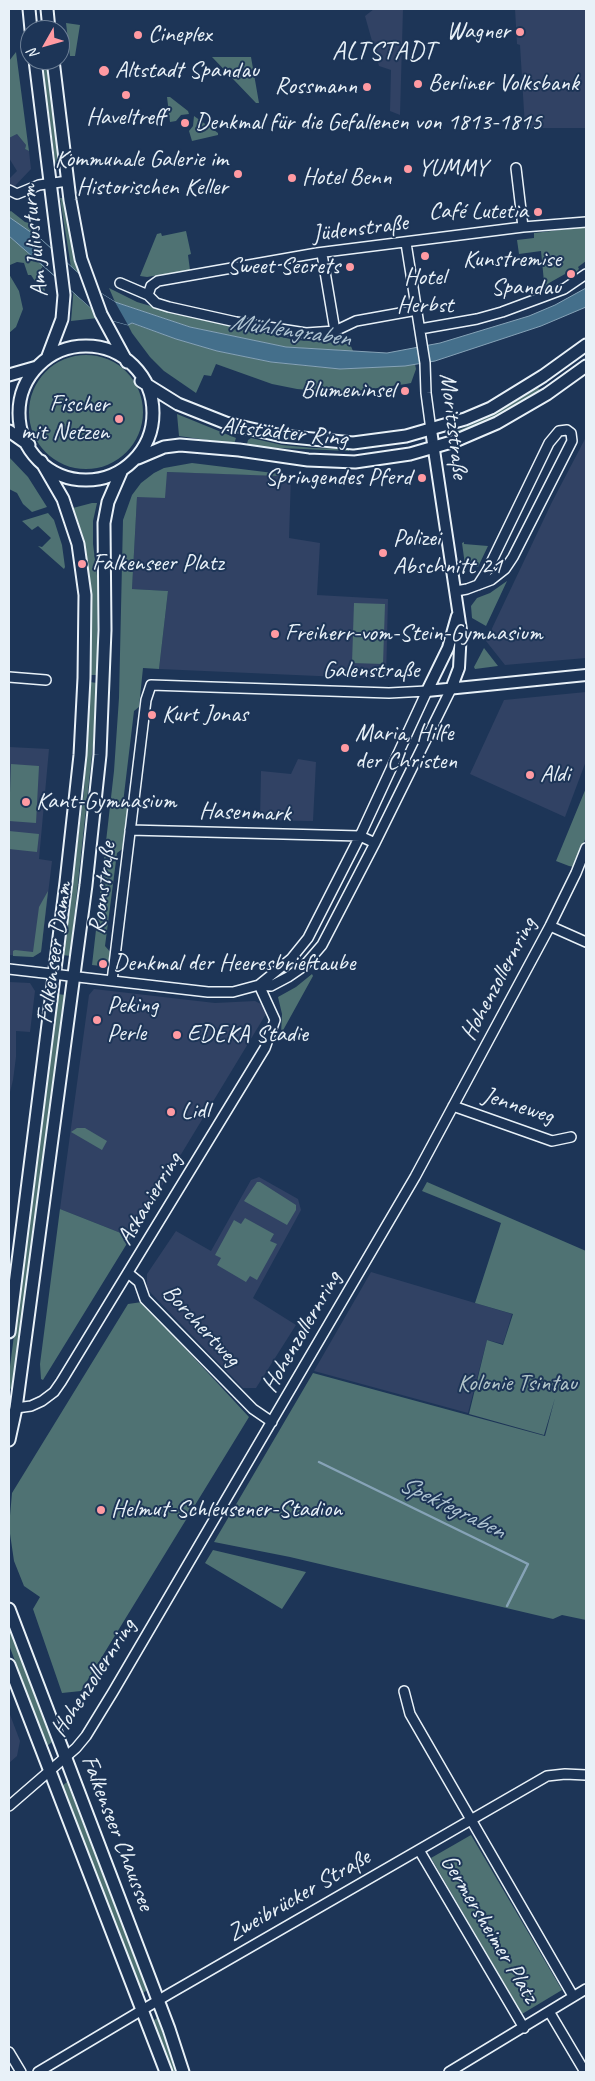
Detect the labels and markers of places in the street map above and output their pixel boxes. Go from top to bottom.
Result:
place label: Wagner [446,18,510,46]
place label: Cineplex [148,21,212,49]
marker: Wagner [514,26,526,38]
marker: Cineplex [132,29,144,41]
place label: Altstadt Spandau [115,57,259,85]
marker: Altstadt Spandau [97,64,111,78]
place label: Berliner Volksbank [428,70,579,98]
place label: Rossmann [275,73,357,101]
marker: Berliner Volksbank [412,78,424,90]
marker: Rossmann [361,81,373,93]
marker: Haveltreff [120,89,132,101]
place label: Haveltreff [86,104,166,132]
place label: Denkmal für die Gefallenen von 1813-1815 [195,109,542,137]
marker: Denkmal für die Gefallenen von 1813-1815 [179,117,191,129]
place label: Kommunale Galerie im Historischen Keller [55,146,228,202]
place label: YUMMY [418,155,487,183]
marker: YUMMY [402,163,414,175]
place label: Hotel Benn [302,164,391,192]
marker: Kommunale Galerie im Historischen Keller [232,168,244,180]
marker: Hotel Benn [286,172,298,184]
place label: Café Lutetia [429,198,528,226]
marker: Café Lutetia [532,206,544,218]
place label: Kunstremise Spandau [463,246,561,302]
marker: Hotel Herbst [419,250,431,262]
place label: Sweet Secrets [227,253,340,281]
marker: Sweet Secrets [344,261,356,273]
place label: Hotel Herbst [397,264,453,320]
marker: Kunstremise Spandau [565,268,577,280]
place label: Blumeninsel [301,377,395,405]
marker: Blumeninsel [399,385,411,397]
place label: Fischer mit Netzen [21,391,109,447]
marker: Fischer mit Netzen [113,413,125,425]
place label: Springendes Pferd [265,464,412,492]
marker: Springendes Pferd [416,472,428,484]
place label: Polizei Abschnitt 21 [393,525,502,581]
marker: Polizei Abschnitt 21 [377,547,389,559]
place label: Falkenseer Platz [92,550,224,578]
marker: Falkenseer Platz [76,558,88,570]
place label: Freiherr-vom-Stein-Gymnasium [285,620,542,648]
marker: Freiherr-vom-Stein-Gymnasium [269,628,281,640]
place label: Kurt Jonas [162,701,248,729]
marker: Kurt Jonas [146,709,158,721]
place label: Maria, Hilfe der Christen [355,720,457,776]
marker: Maria, Hilfe der Christen [339,742,351,754]
place label: Aldi [540,761,570,789]
marker: Aldi [524,769,536,781]
place label: Kant-Gymnasium [36,788,176,816]
marker: Kant-Gymnasium [20,796,32,808]
place label: Denkmal der Heeresbrieftaube [113,950,355,978]
marker: Denkmal der Heeresbrieftaube [97,958,109,970]
place label: Peking Perle [107,992,158,1048]
marker: Peking Perle [91,1014,103,1026]
place label: EDEKA Stadie [187,1021,308,1049]
marker: EDEKA Stadie [171,1029,183,1041]
place label: Lidl [181,1098,209,1126]
marker: Lidl [165,1106,177,1118]
place label: Helmut-Schleusener-Stadion [111,1496,342,1524]
marker: Helmut-Schleusener-Stadion [95,1504,107,1516]

